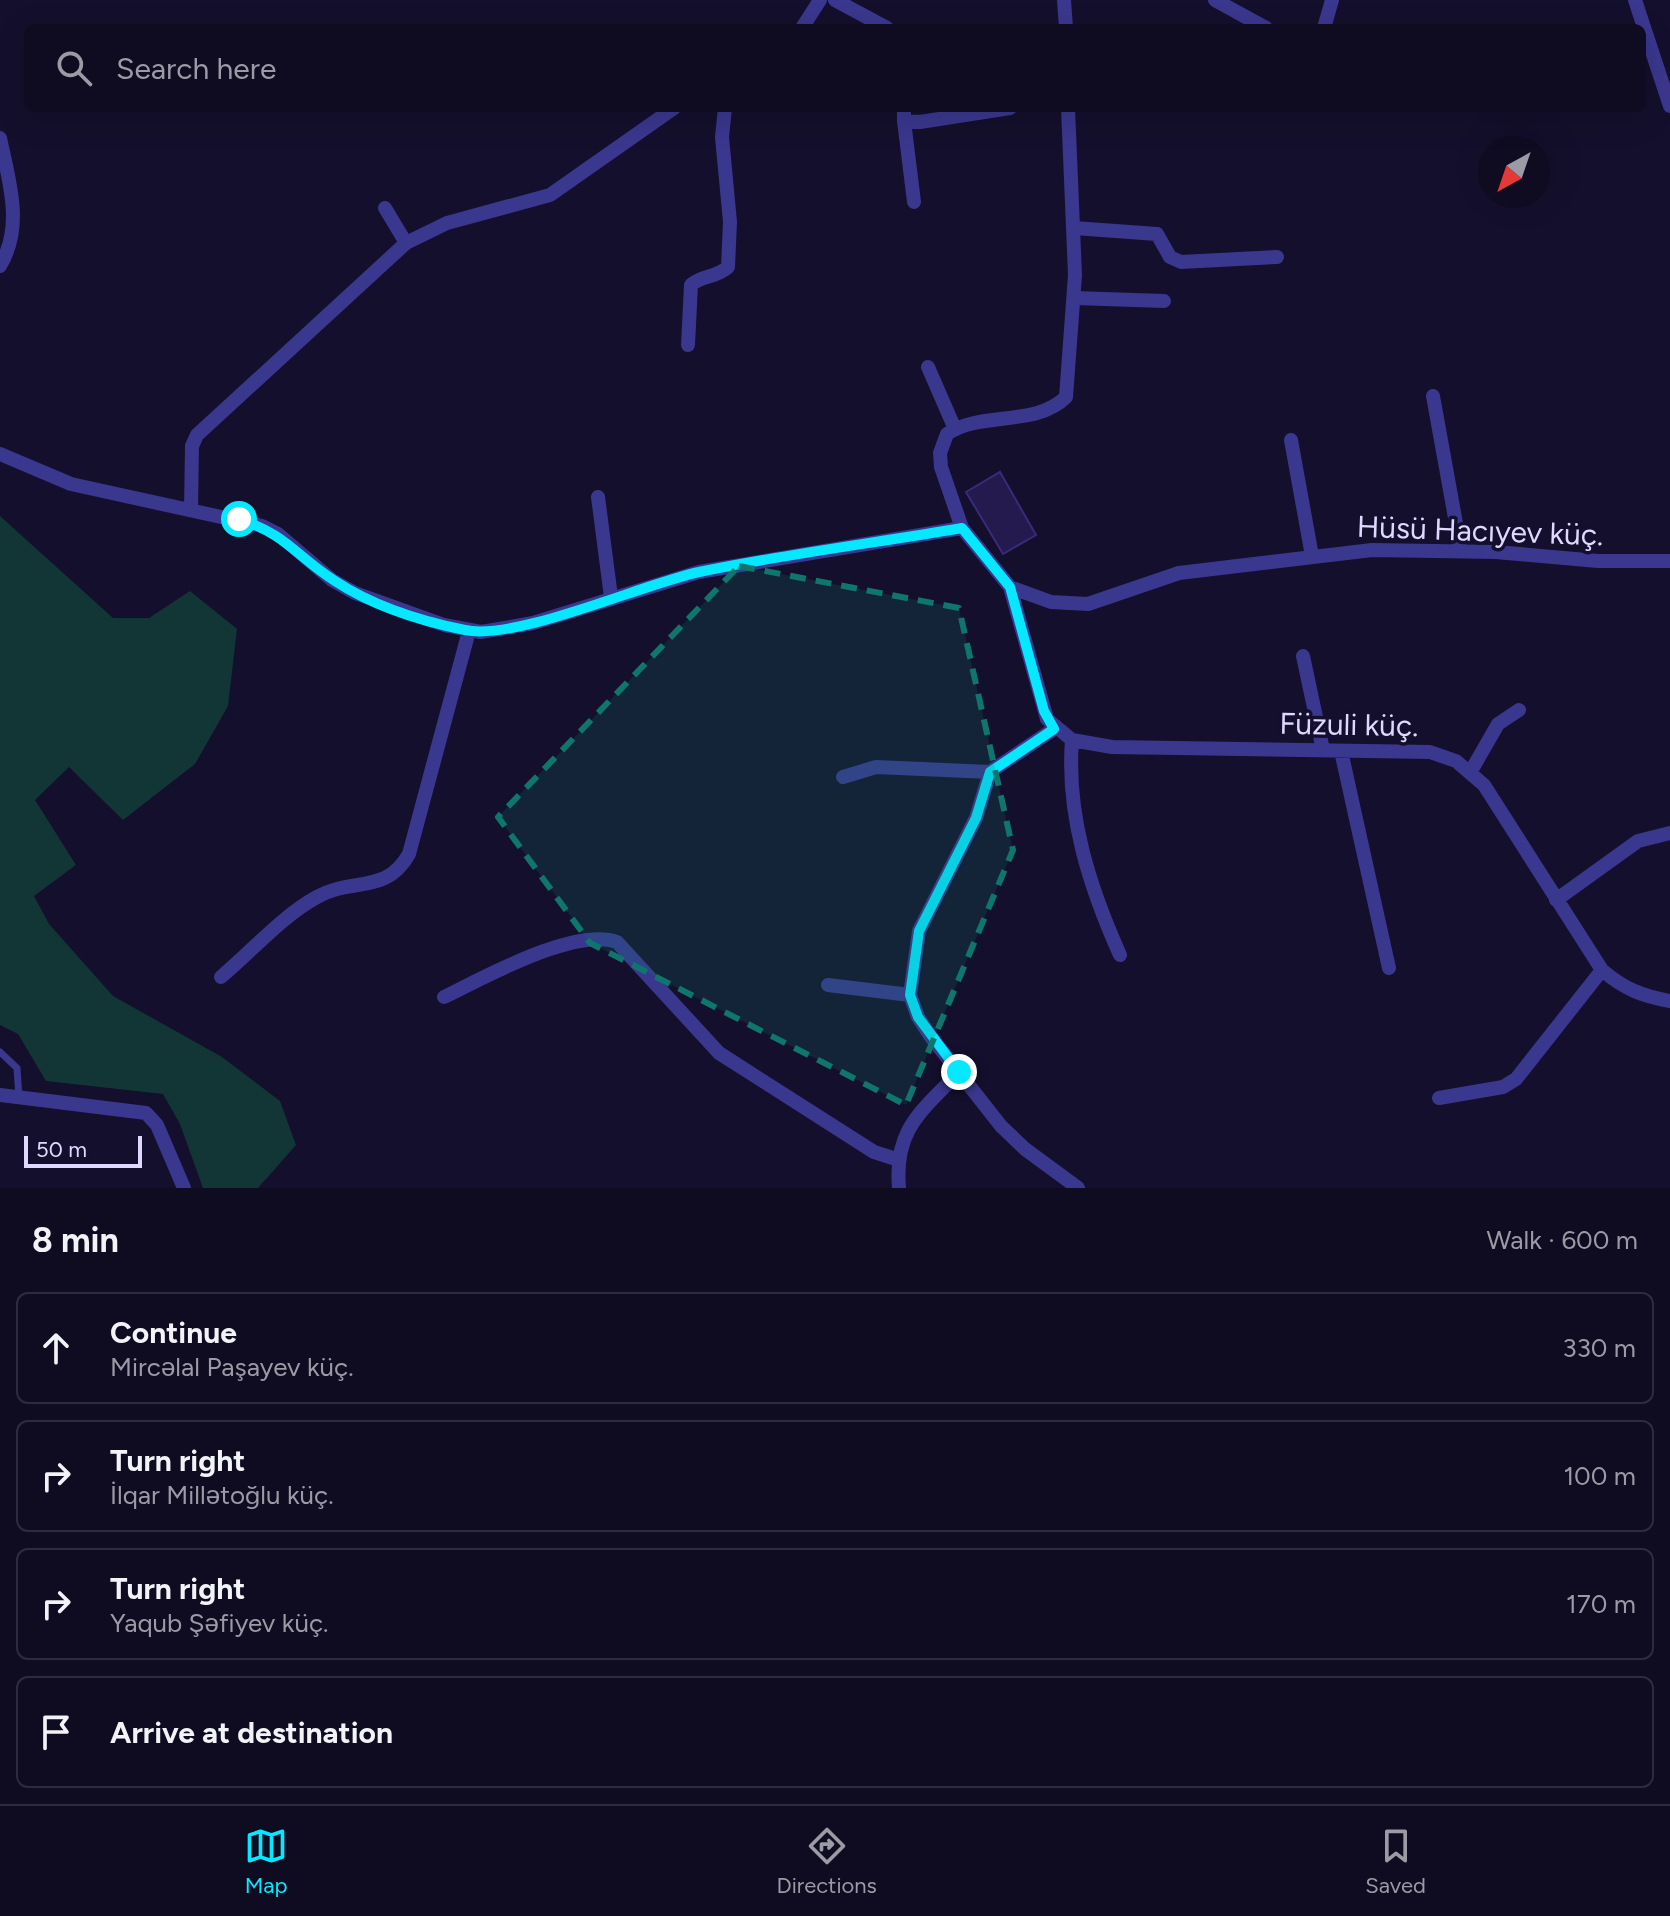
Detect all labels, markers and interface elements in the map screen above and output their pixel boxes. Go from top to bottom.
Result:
search box [24,24,1646,112]
icon: search [52,46,96,90]
text: Search here [116,50,276,87]
north arrow [1478,136,1550,208]
route start [221,501,257,537]
street label: Hüsü Hacıyev küç. [1356,508,1604,553]
street label: Füzuli küç. [1279,705,1419,744]
route end [941,1054,977,1090]
scale bar [24,1132,142,1168]
text: 50 m [36,1136,87,1163]
text: 8 min [32,1220,119,1261]
text: Walk · 600 m [1486,1224,1638,1256]
text: Continue [110,1314,237,1351]
icon: ahead [34,1326,78,1370]
text: 330 m [1562,1332,1636,1364]
text: Mircəlal Paşayev küç. [110,1351,354,1383]
text: Turn right [110,1442,245,1479]
icon: right [34,1454,78,1498]
text: 100 m [1563,1460,1636,1492]
text: İlqar Millətoğlu küç. [110,1479,334,1511]
text: Turn right [110,1570,245,1607]
icon: right [34,1582,78,1626]
text: 170 m [1566,1588,1636,1620]
text: Yaqub Şəfiyev küç. [110,1607,328,1639]
icon: arrive [34,1710,78,1754]
text: Arrive at destination [110,1714,393,1751]
tab: Map [244,1824,288,1899]
tab: Directions [777,1824,877,1899]
tab: Saved [1365,1824,1426,1899]

